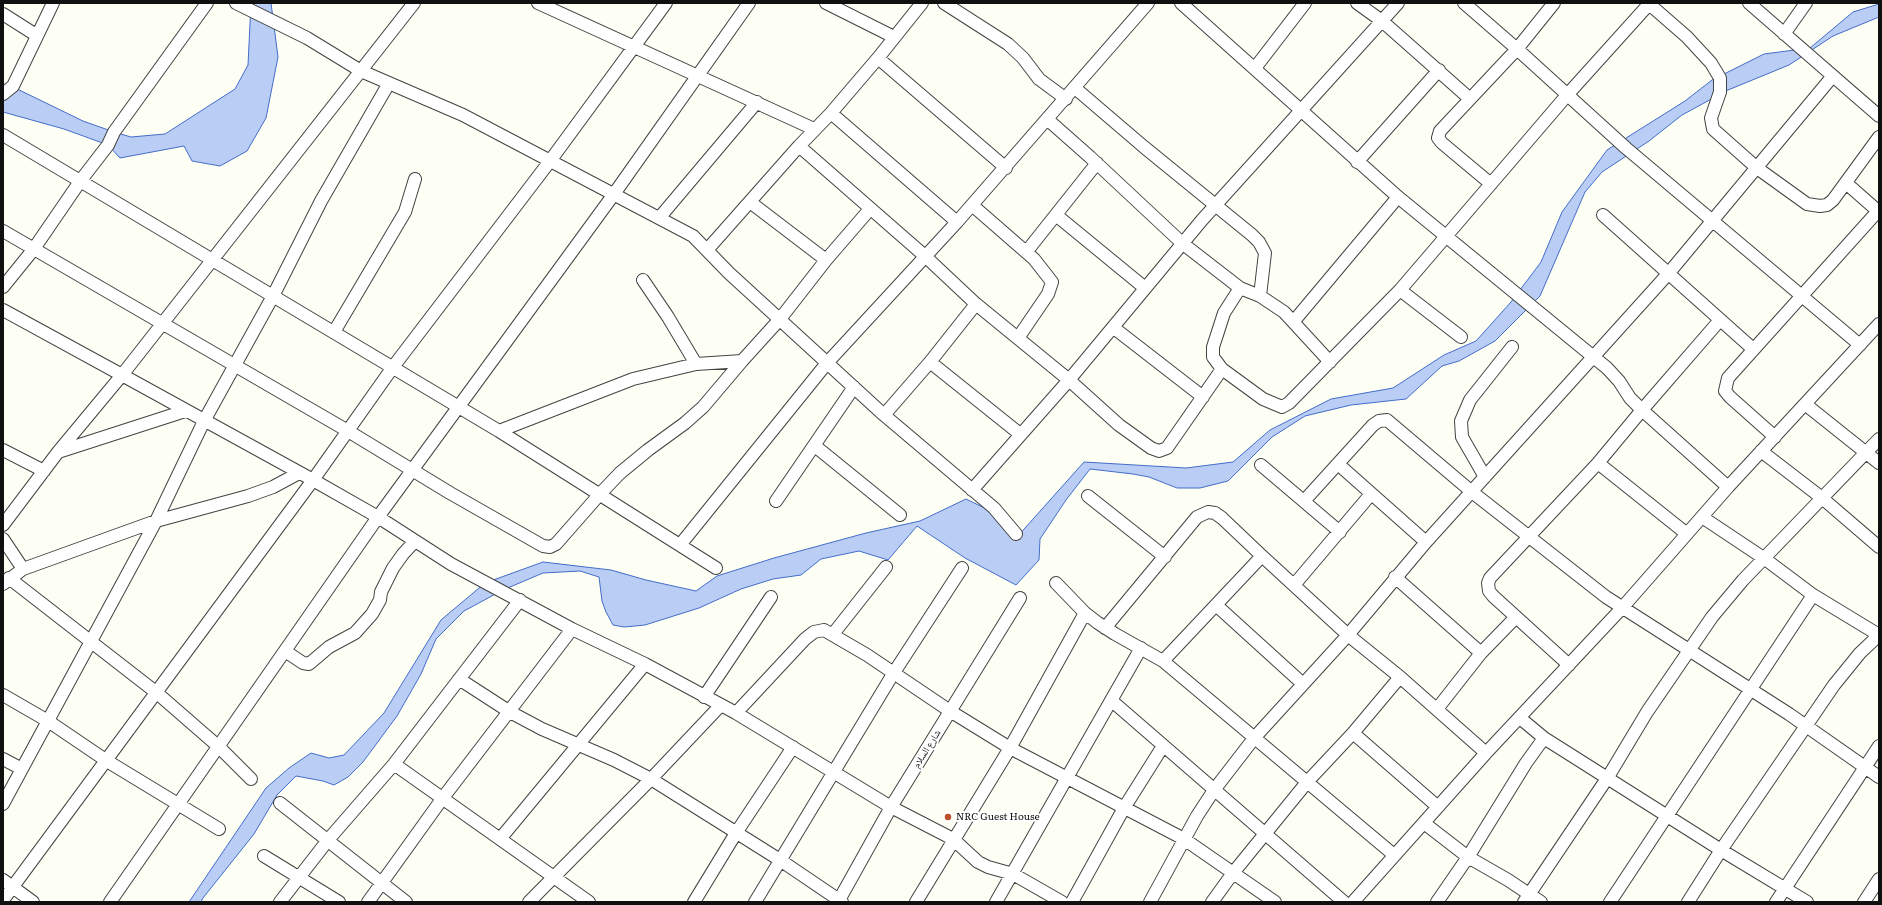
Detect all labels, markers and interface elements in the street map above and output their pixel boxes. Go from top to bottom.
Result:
street label: شارع السلام [910,728,944,770]
place label: NRC Guest House [956,811,1040,823]
marker: NRC Guest House [943,812,953,822]

